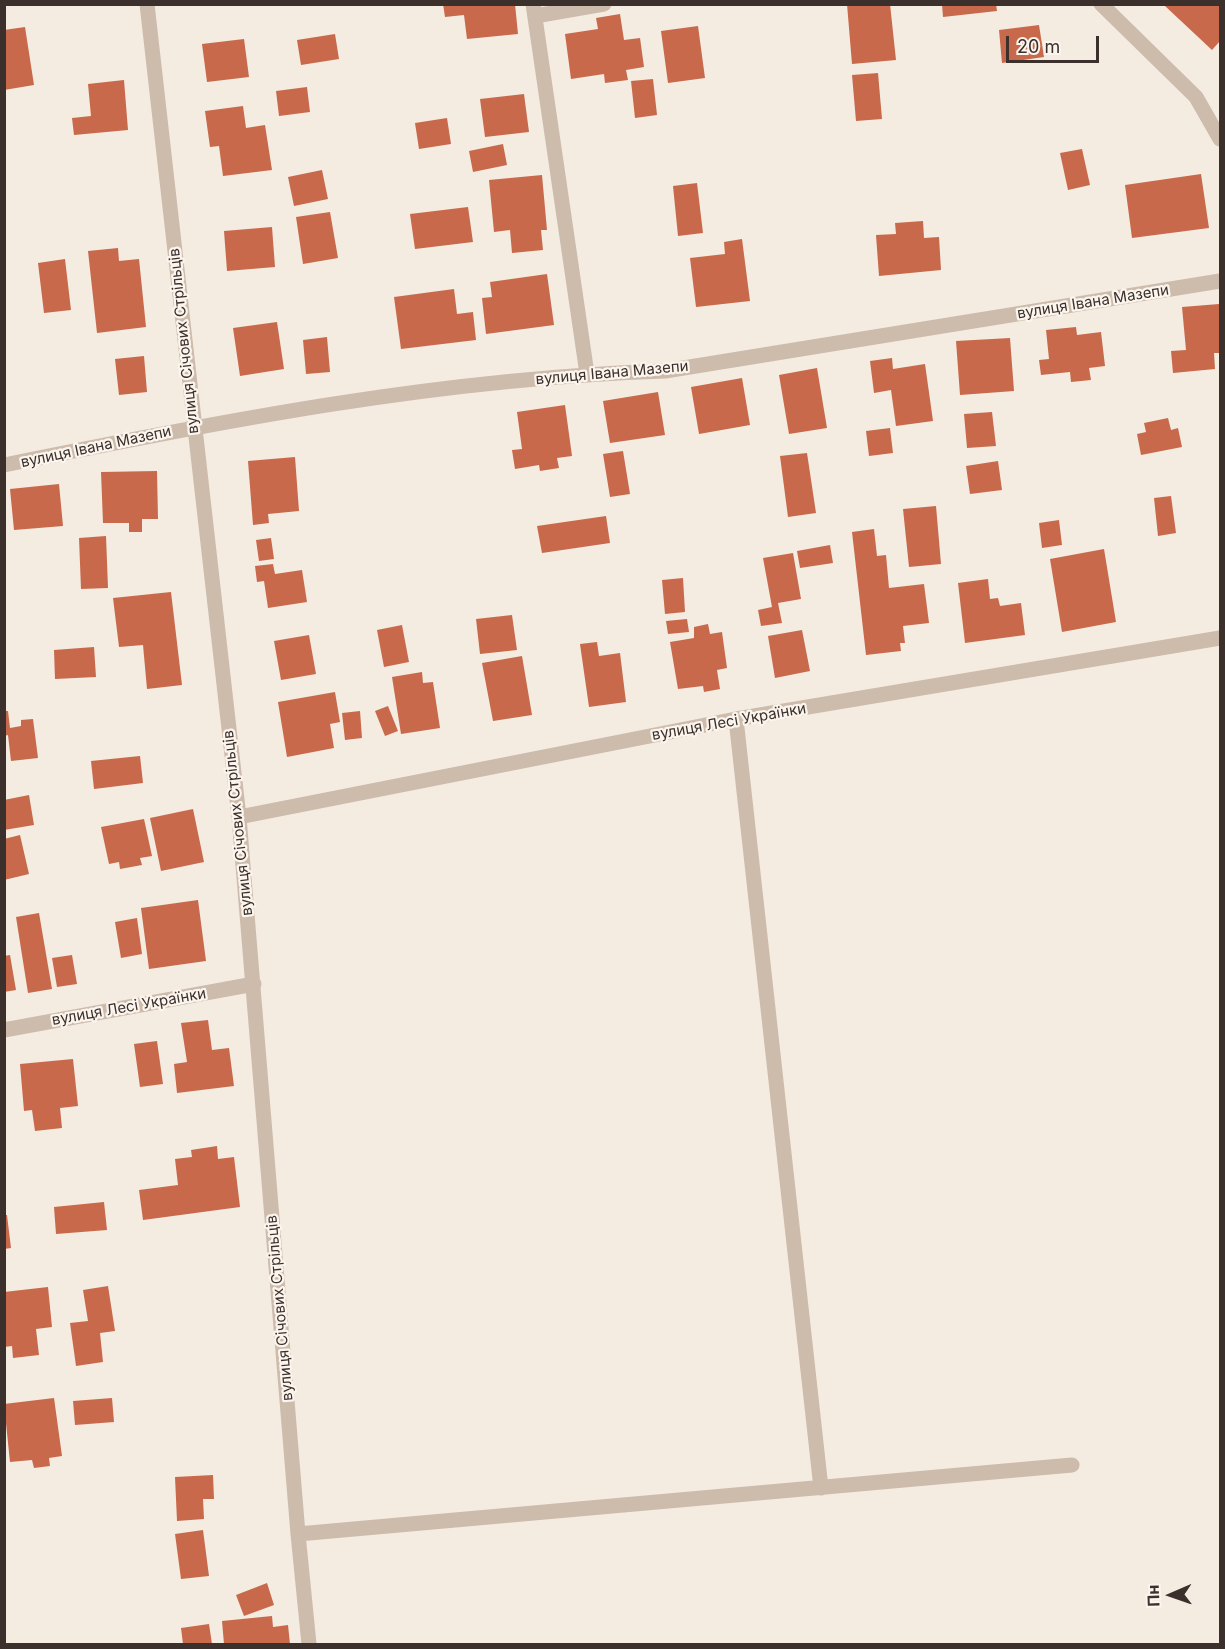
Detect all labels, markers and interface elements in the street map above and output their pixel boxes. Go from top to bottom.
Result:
scale bar [1009,24,1102,62]
text: 20 m [1017,36,1060,57]
street label: вулиця Січових Стрільців [165,247,203,435]
street label: вулиця Івана Мазепи [1016,281,1170,323]
street label: вулиця Івана Мазепи [535,357,689,389]
street label: вулиця Івана Мазепи [19,422,173,472]
street label: вулиця Лесі Українки [650,700,808,744]
street label: вулиця Січових Стрільців [219,729,257,917]
street label: вулиця Лесі Українки [50,985,208,1029]
street label: вулиця Січових Стрільців [263,1214,297,1402]
north arrow [1141,1565,1201,1625]
text: Пн [1143,1584,1163,1607]

